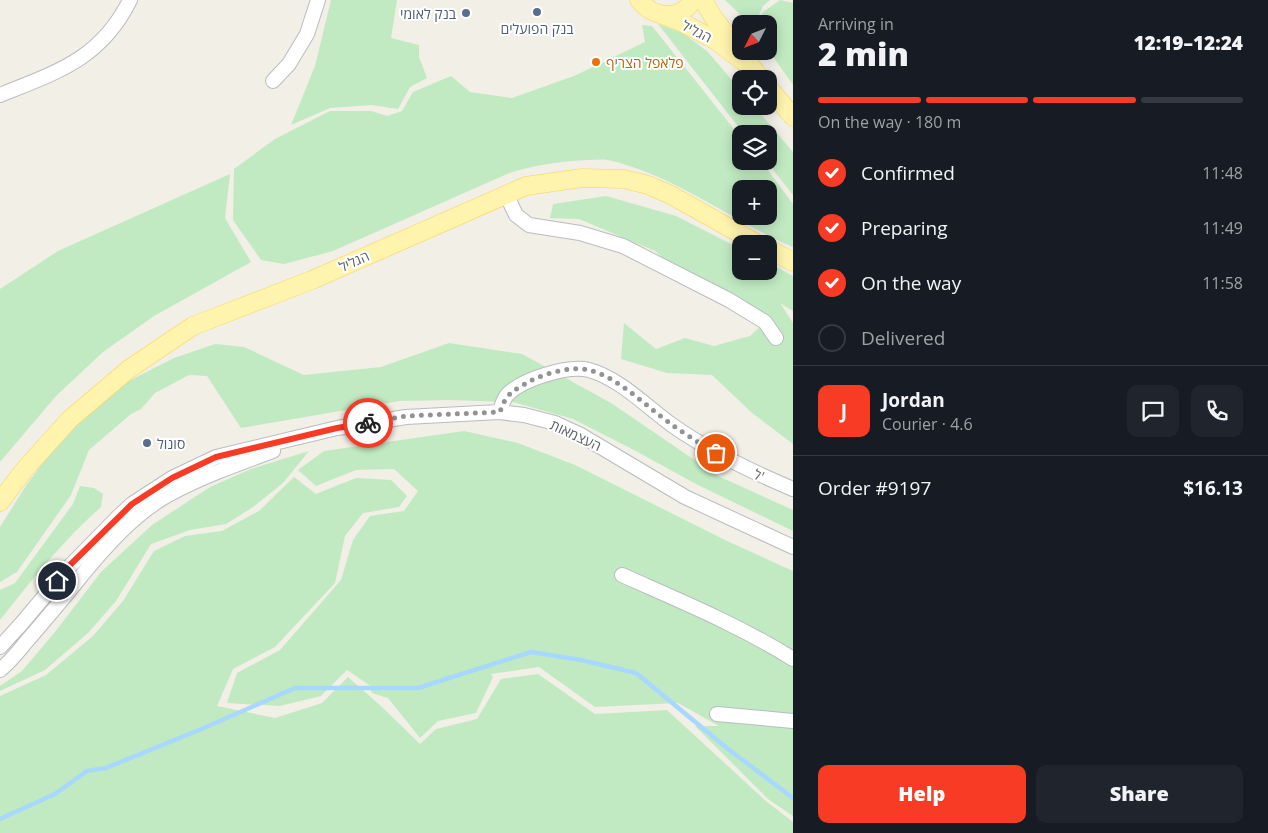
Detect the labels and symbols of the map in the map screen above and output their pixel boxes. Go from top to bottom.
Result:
place label: בנק לאומי [400,4,457,23]
marker: בנק הפועלים [531,6,543,18]
marker: בנק לאומי [460,7,472,19]
street label: הגליל [679,15,715,47]
north arrow [732,15,778,60]
place label: בנק הפועלים [500,19,574,38]
place label: פלאפל הצריף [606,53,684,72]
marker: פלאפל הצריף [590,56,602,68]
street label: הגליל [336,246,372,276]
courier [343,398,393,448]
street label: העצמאות [547,415,605,455]
pin [695,432,737,474]
place label: סונול [157,434,185,453]
marker: סונול [141,437,153,449]
street label: ל' [751,464,767,486]
pin [36,560,78,602]

